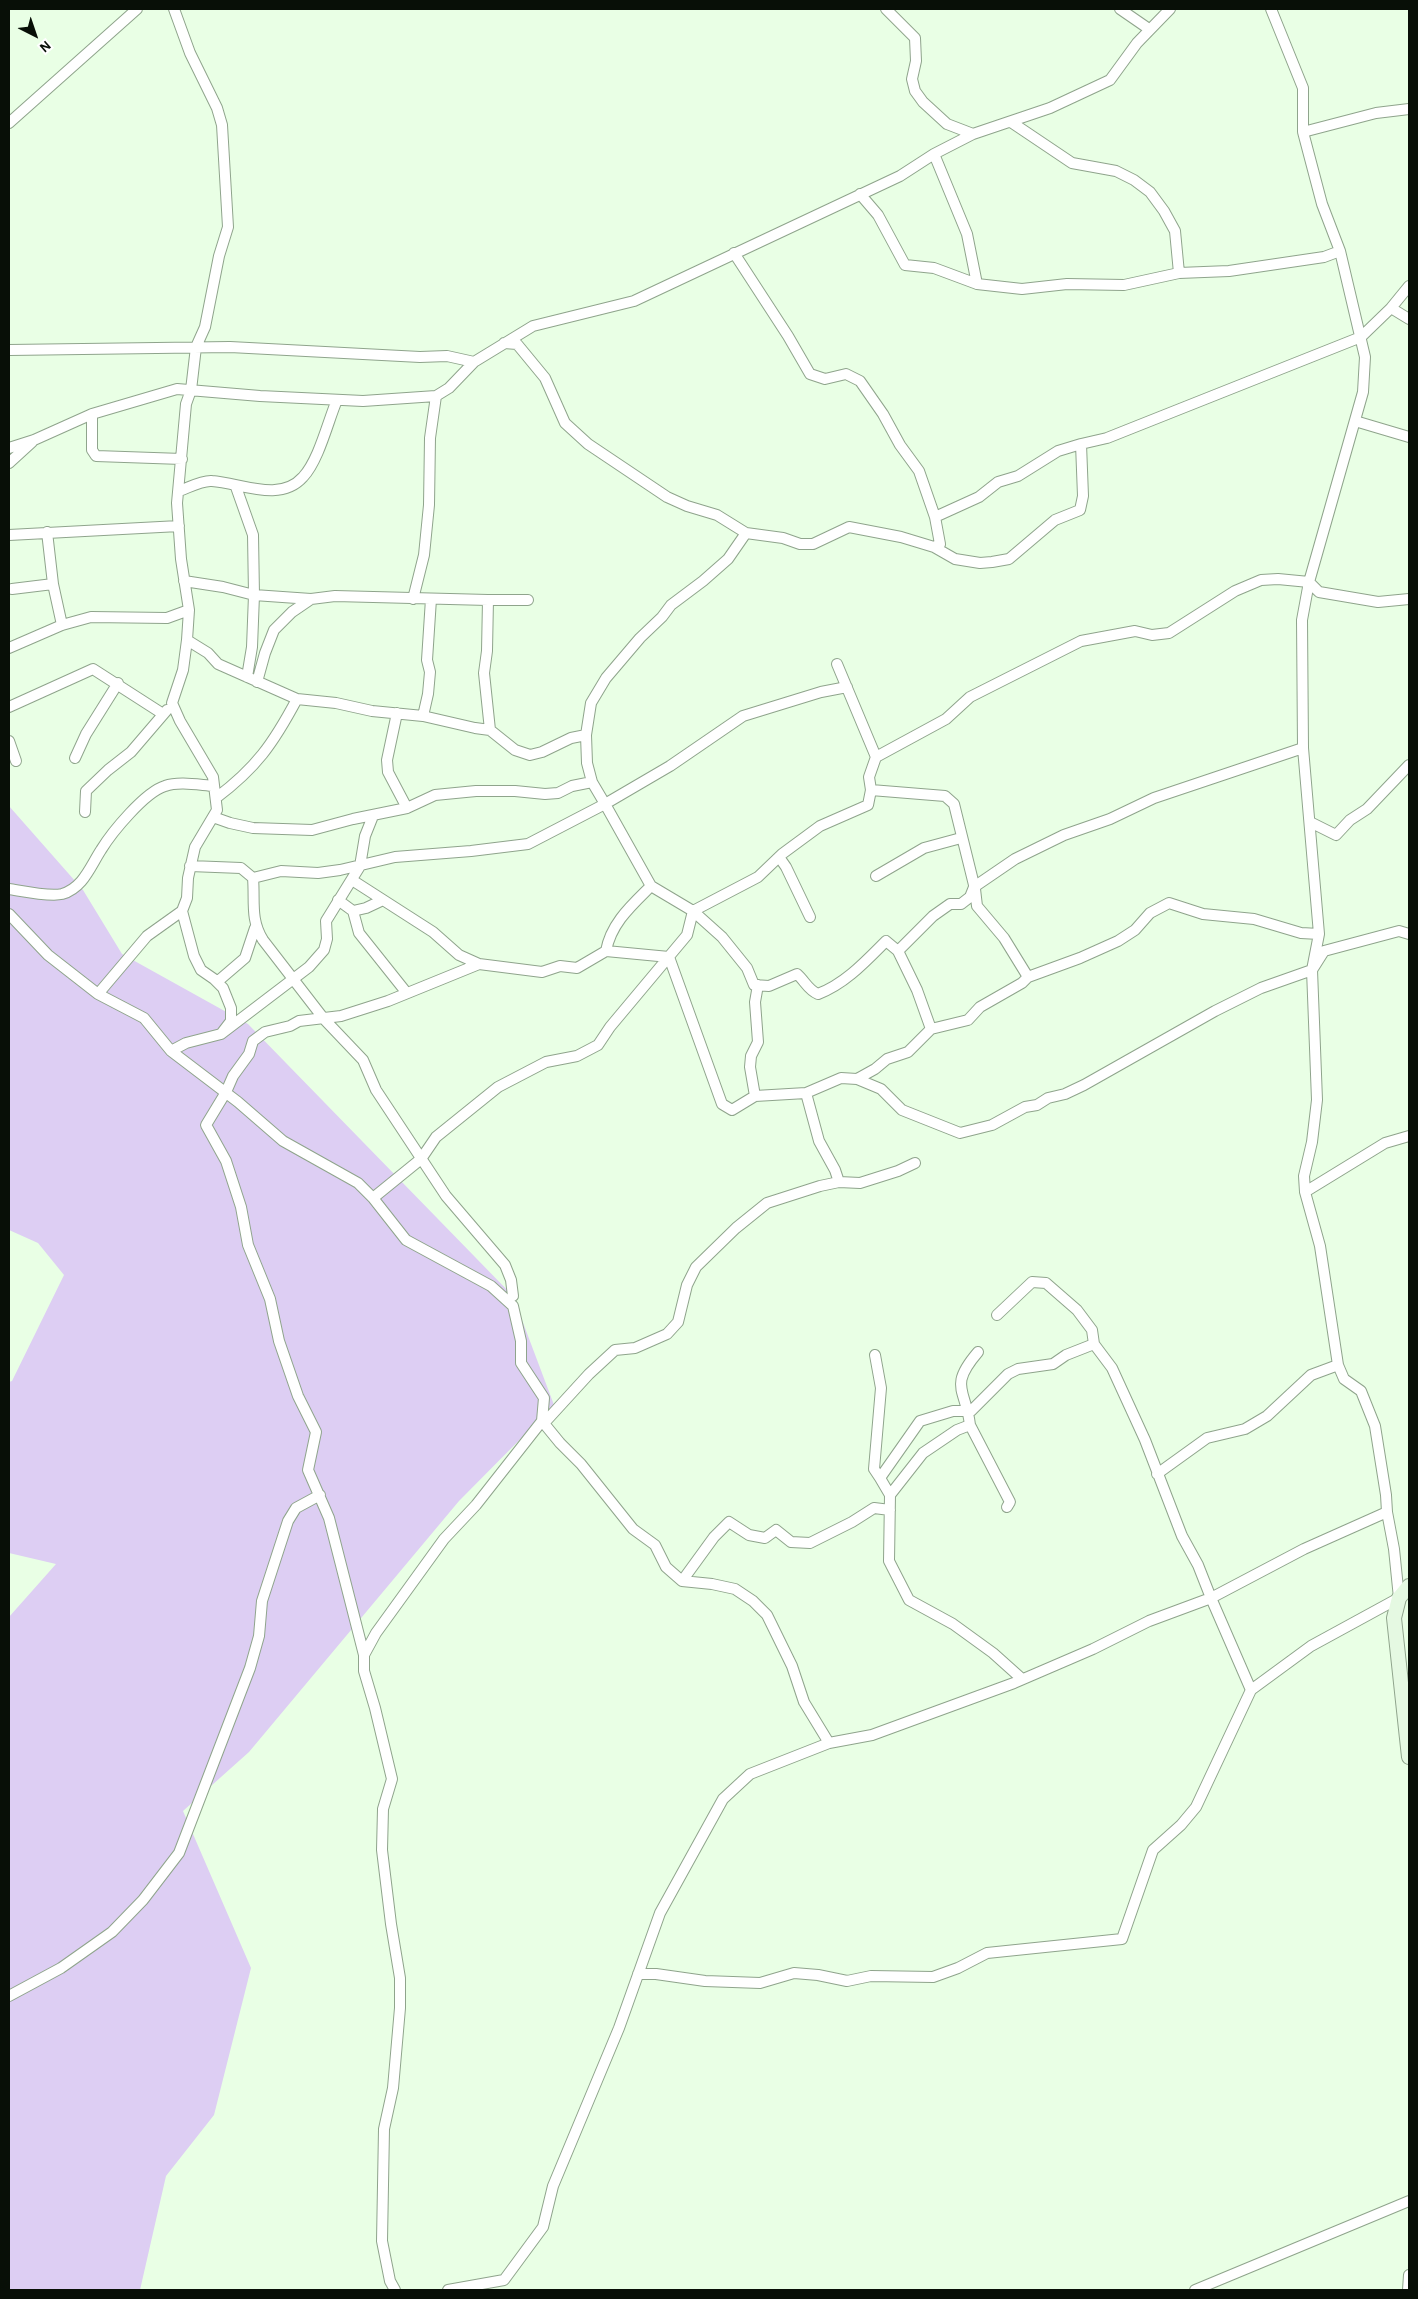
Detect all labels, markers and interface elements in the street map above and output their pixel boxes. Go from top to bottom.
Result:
north arrow [10,10,60,60]
text: N [37,38,53,55]

